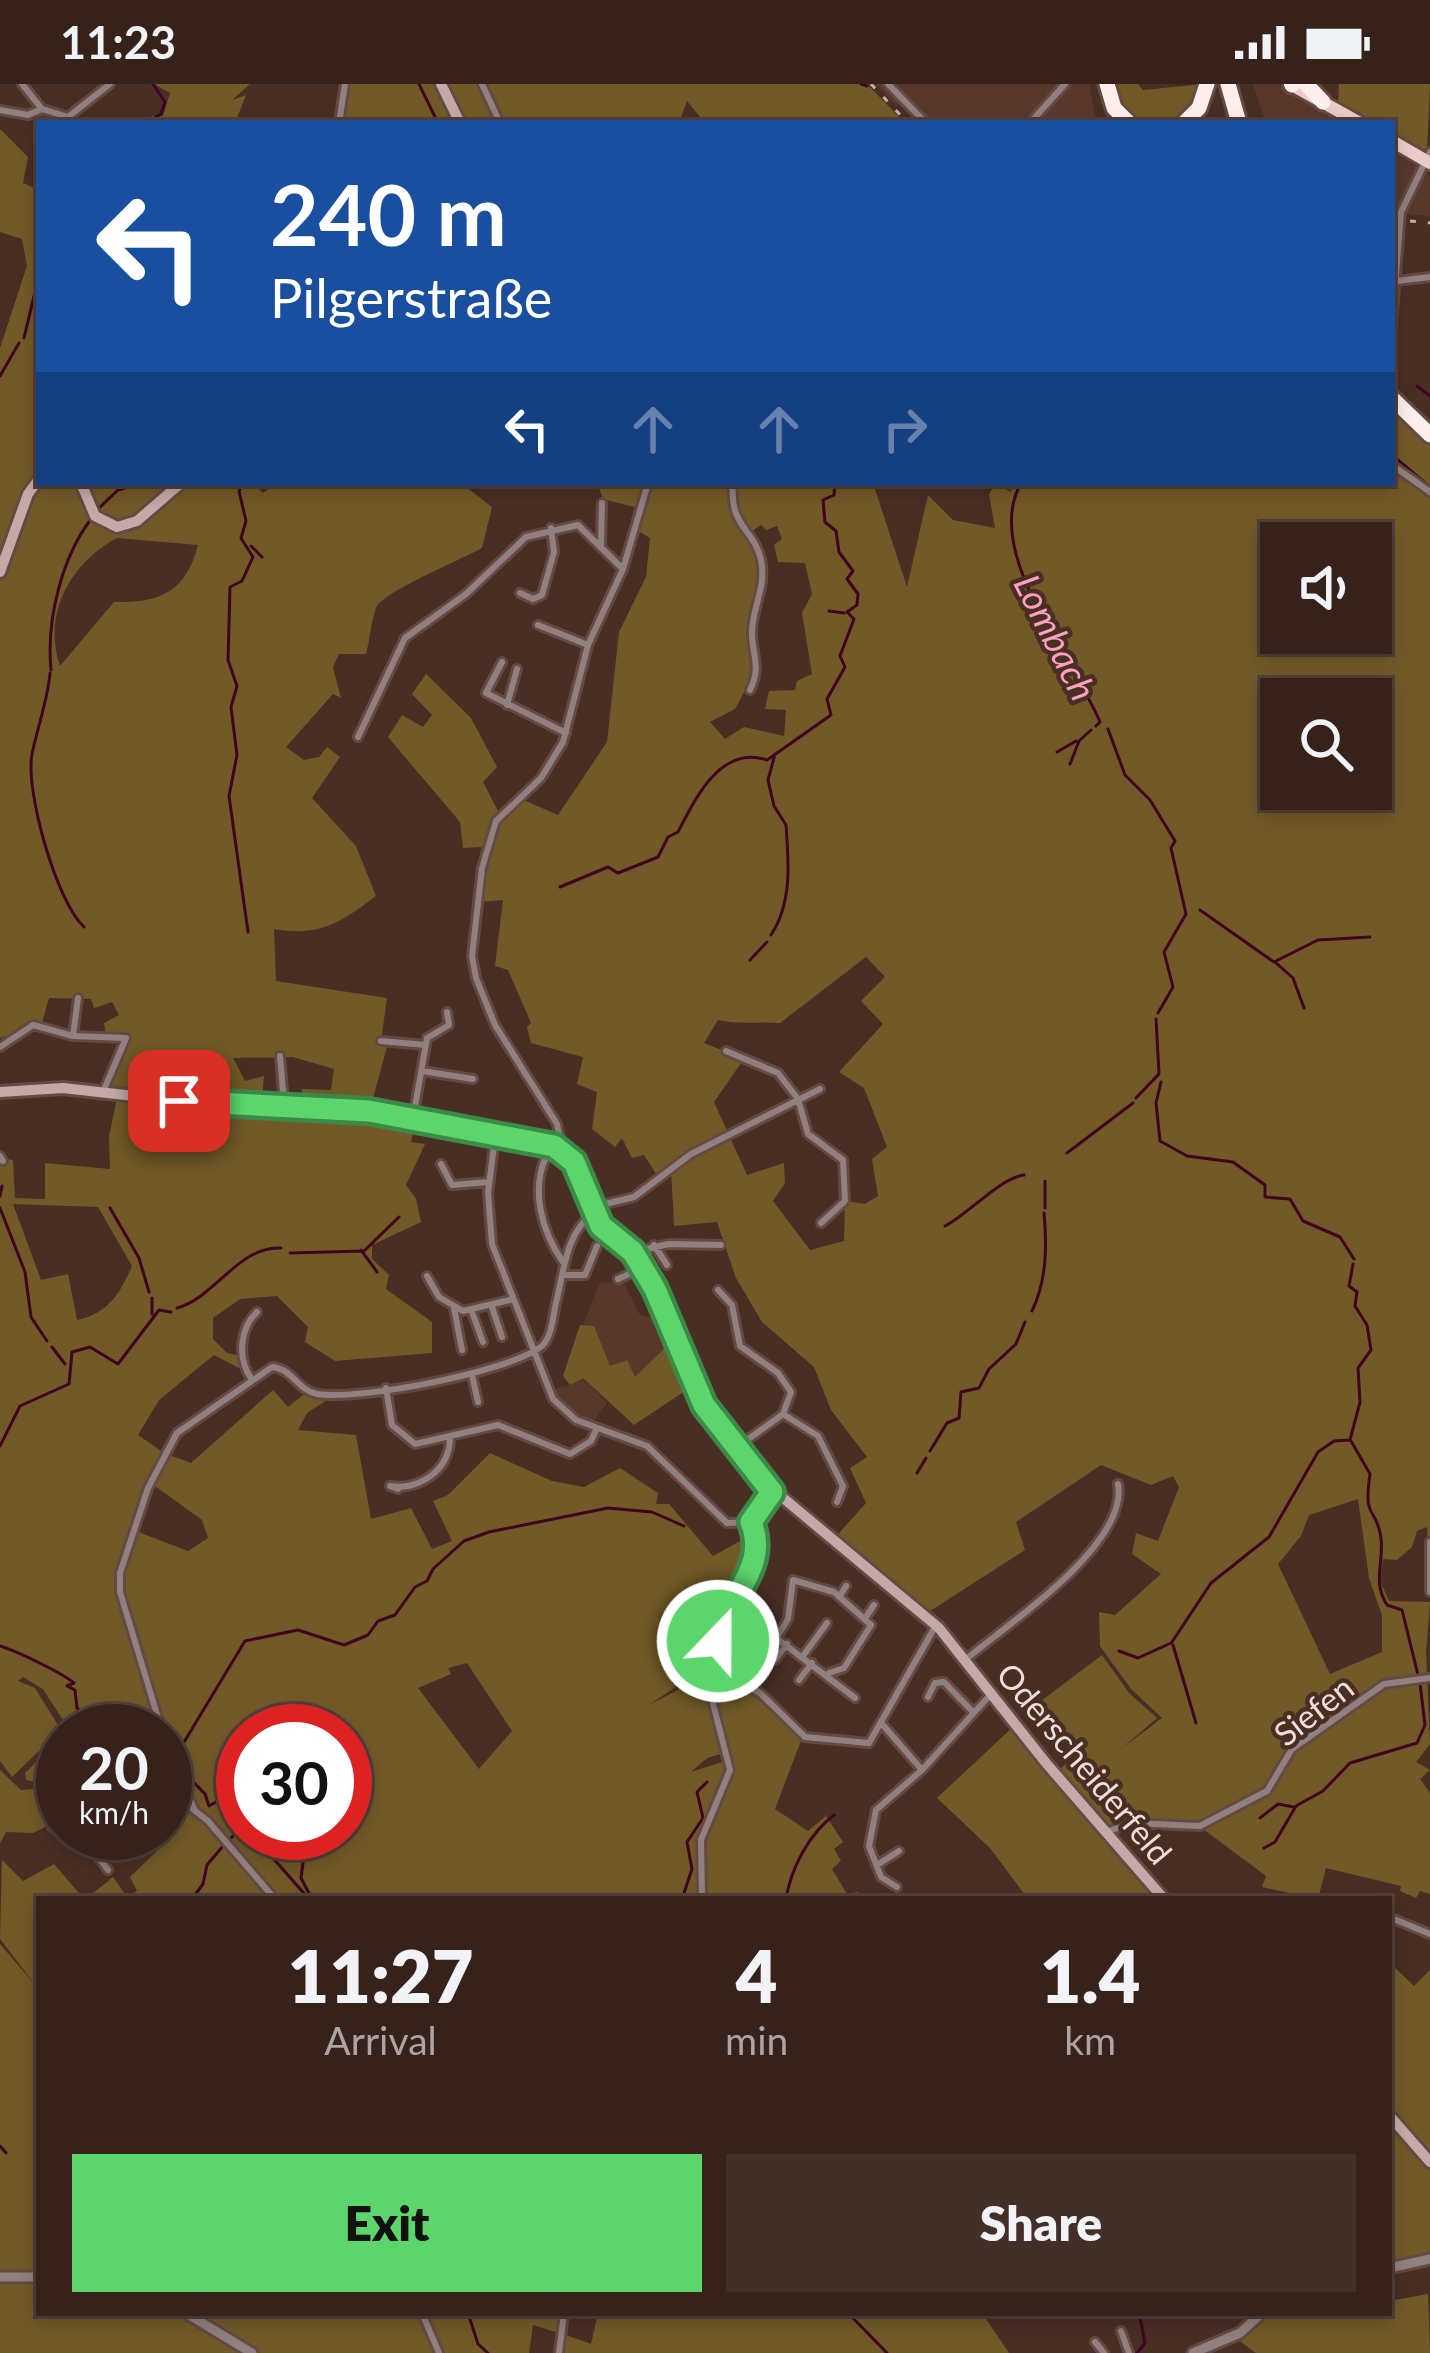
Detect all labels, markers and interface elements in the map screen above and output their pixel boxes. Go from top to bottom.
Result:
text: 11:23 [60,15,176,69]
text: 240 m [270,163,507,264]
icon: left [72,168,228,324]
text: Pilgerstraße [270,265,552,330]
icon: left [494,396,560,462]
icon: ahead [620,396,686,462]
icon: ahead [746,396,812,462]
icon: right [872,396,938,462]
map controls [1260,522,1392,810]
button: sound [1260,522,1392,654]
water label: Lombach [1006,567,1106,707]
button: search [1260,678,1392,810]
pin [128,1050,230,1152]
icon: arrive [146,1068,212,1134]
position arrow [655,1578,781,1704]
street label: Oderscheiderfeld [989,1654,1181,1872]
street label: Siefen [1265,1667,1361,1753]
speed limit sign: 30 [216,1704,372,1860]
text: 20 [79,1731,149,1803]
text: km/h [79,1794,149,1830]
text: 11:27 [287,1932,474,2018]
text: 4 [736,1932,778,2018]
text: 1.4 [1040,1932,1141,2018]
text: Arrival [324,2017,437,2063]
text: min [725,2017,788,2063]
text: km [1064,2017,1116,2063]
button: Exit [72,2154,702,2292]
button: Share [726,2154,1356,2292]

